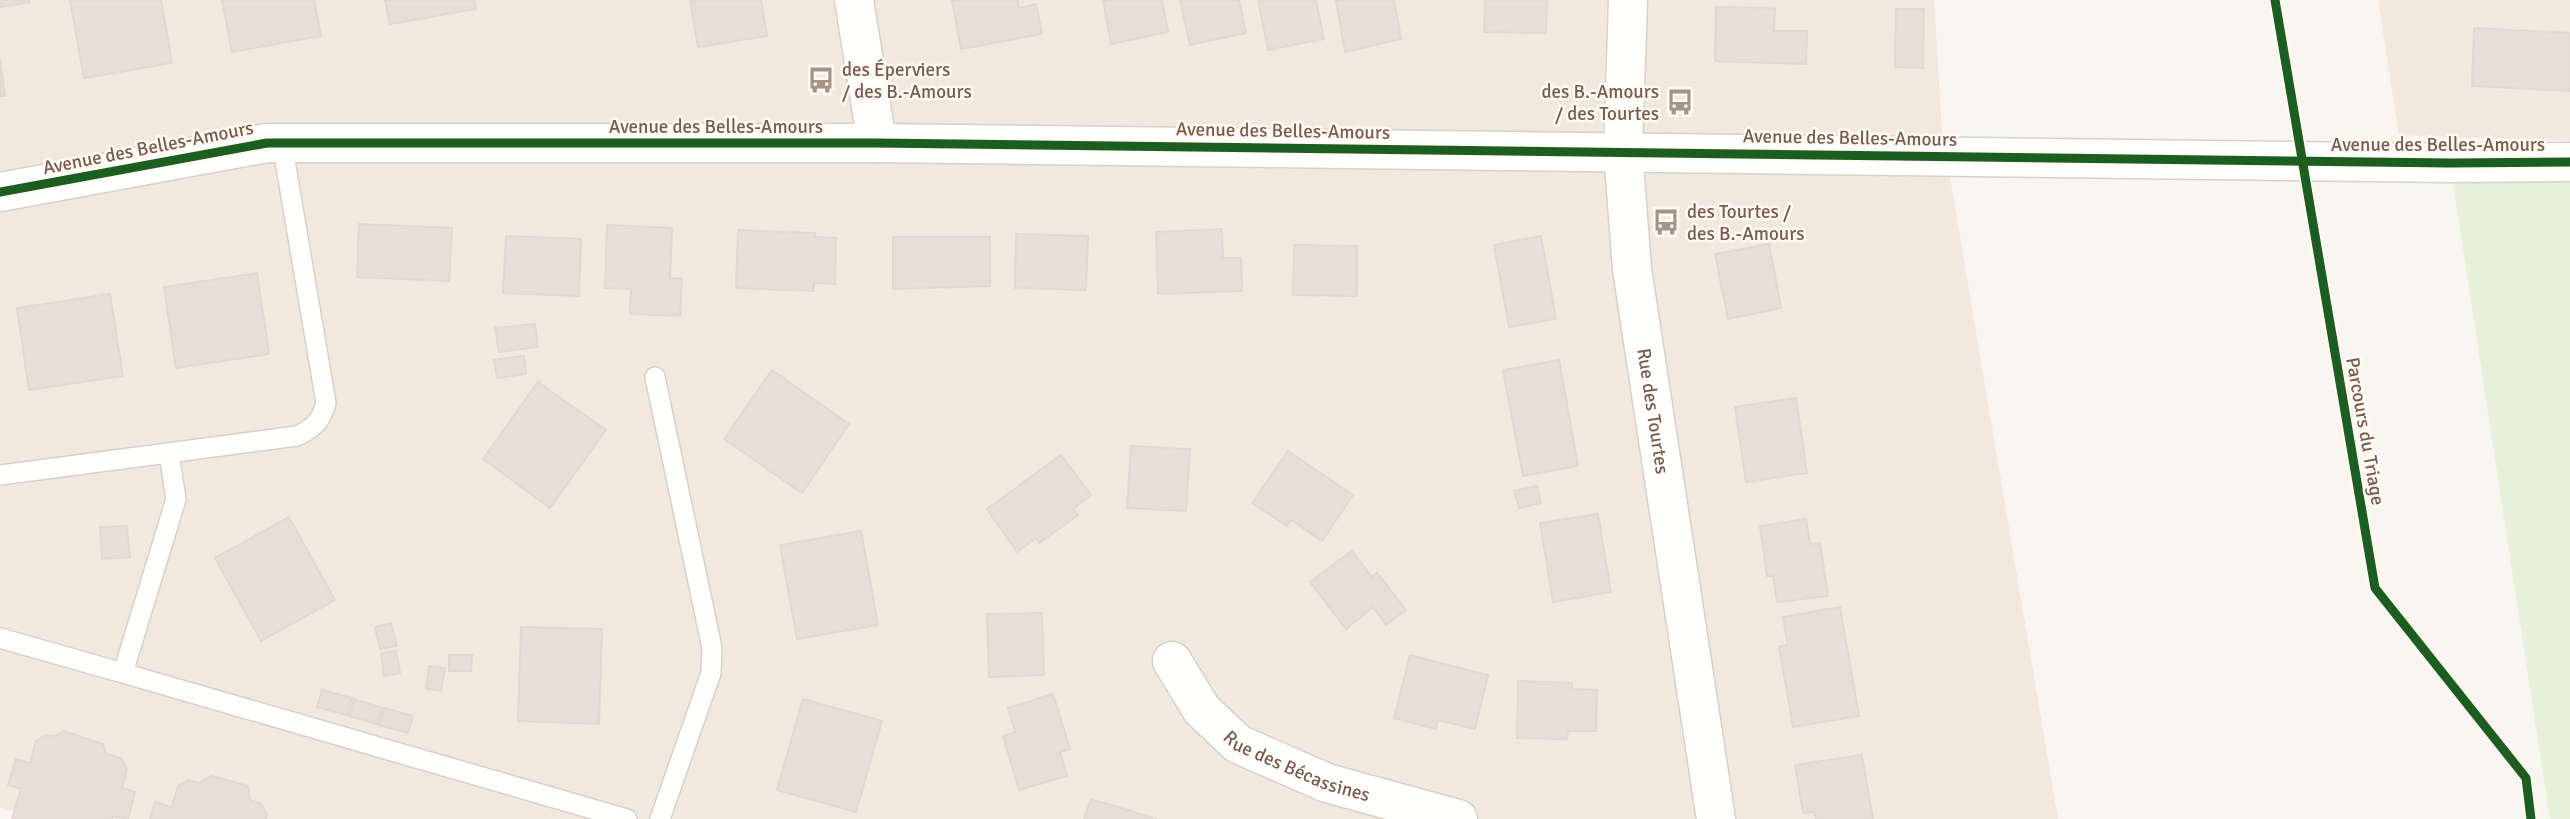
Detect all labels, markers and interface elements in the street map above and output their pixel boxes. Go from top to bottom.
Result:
place label: des Éperviers / des B.-Amours [842,58,972,104]
bus stop icon: des Éperviers / des B.-Amours [806,65,836,95]
place label: des B.-Amours / des Tourtes [1541,80,1659,126]
bus stop icon: des B.-Amours / des Tourtes [1665,87,1695,117]
street label: Avenue des Belles-Amours [609,115,823,139]
street label: Avenue des Belles-Amours [41,116,256,180]
street label: Avenue des Belles-Amours [1176,117,1390,145]
street label: Avenue des Belles-Amours [1743,124,1957,152]
street label: Avenue des Belles-Amours [2331,133,2545,157]
place label: des Tourtes / des B.-Amours [1687,200,1805,246]
bus stop icon: des Tourtes / des B.-Amours [1651,207,1681,237]
street label: Rue des Tourtes [1631,347,1674,476]
street label: Parcours du Triage [2340,355,2390,507]
street label: Rue des Bécassines [1218,725,1373,807]

